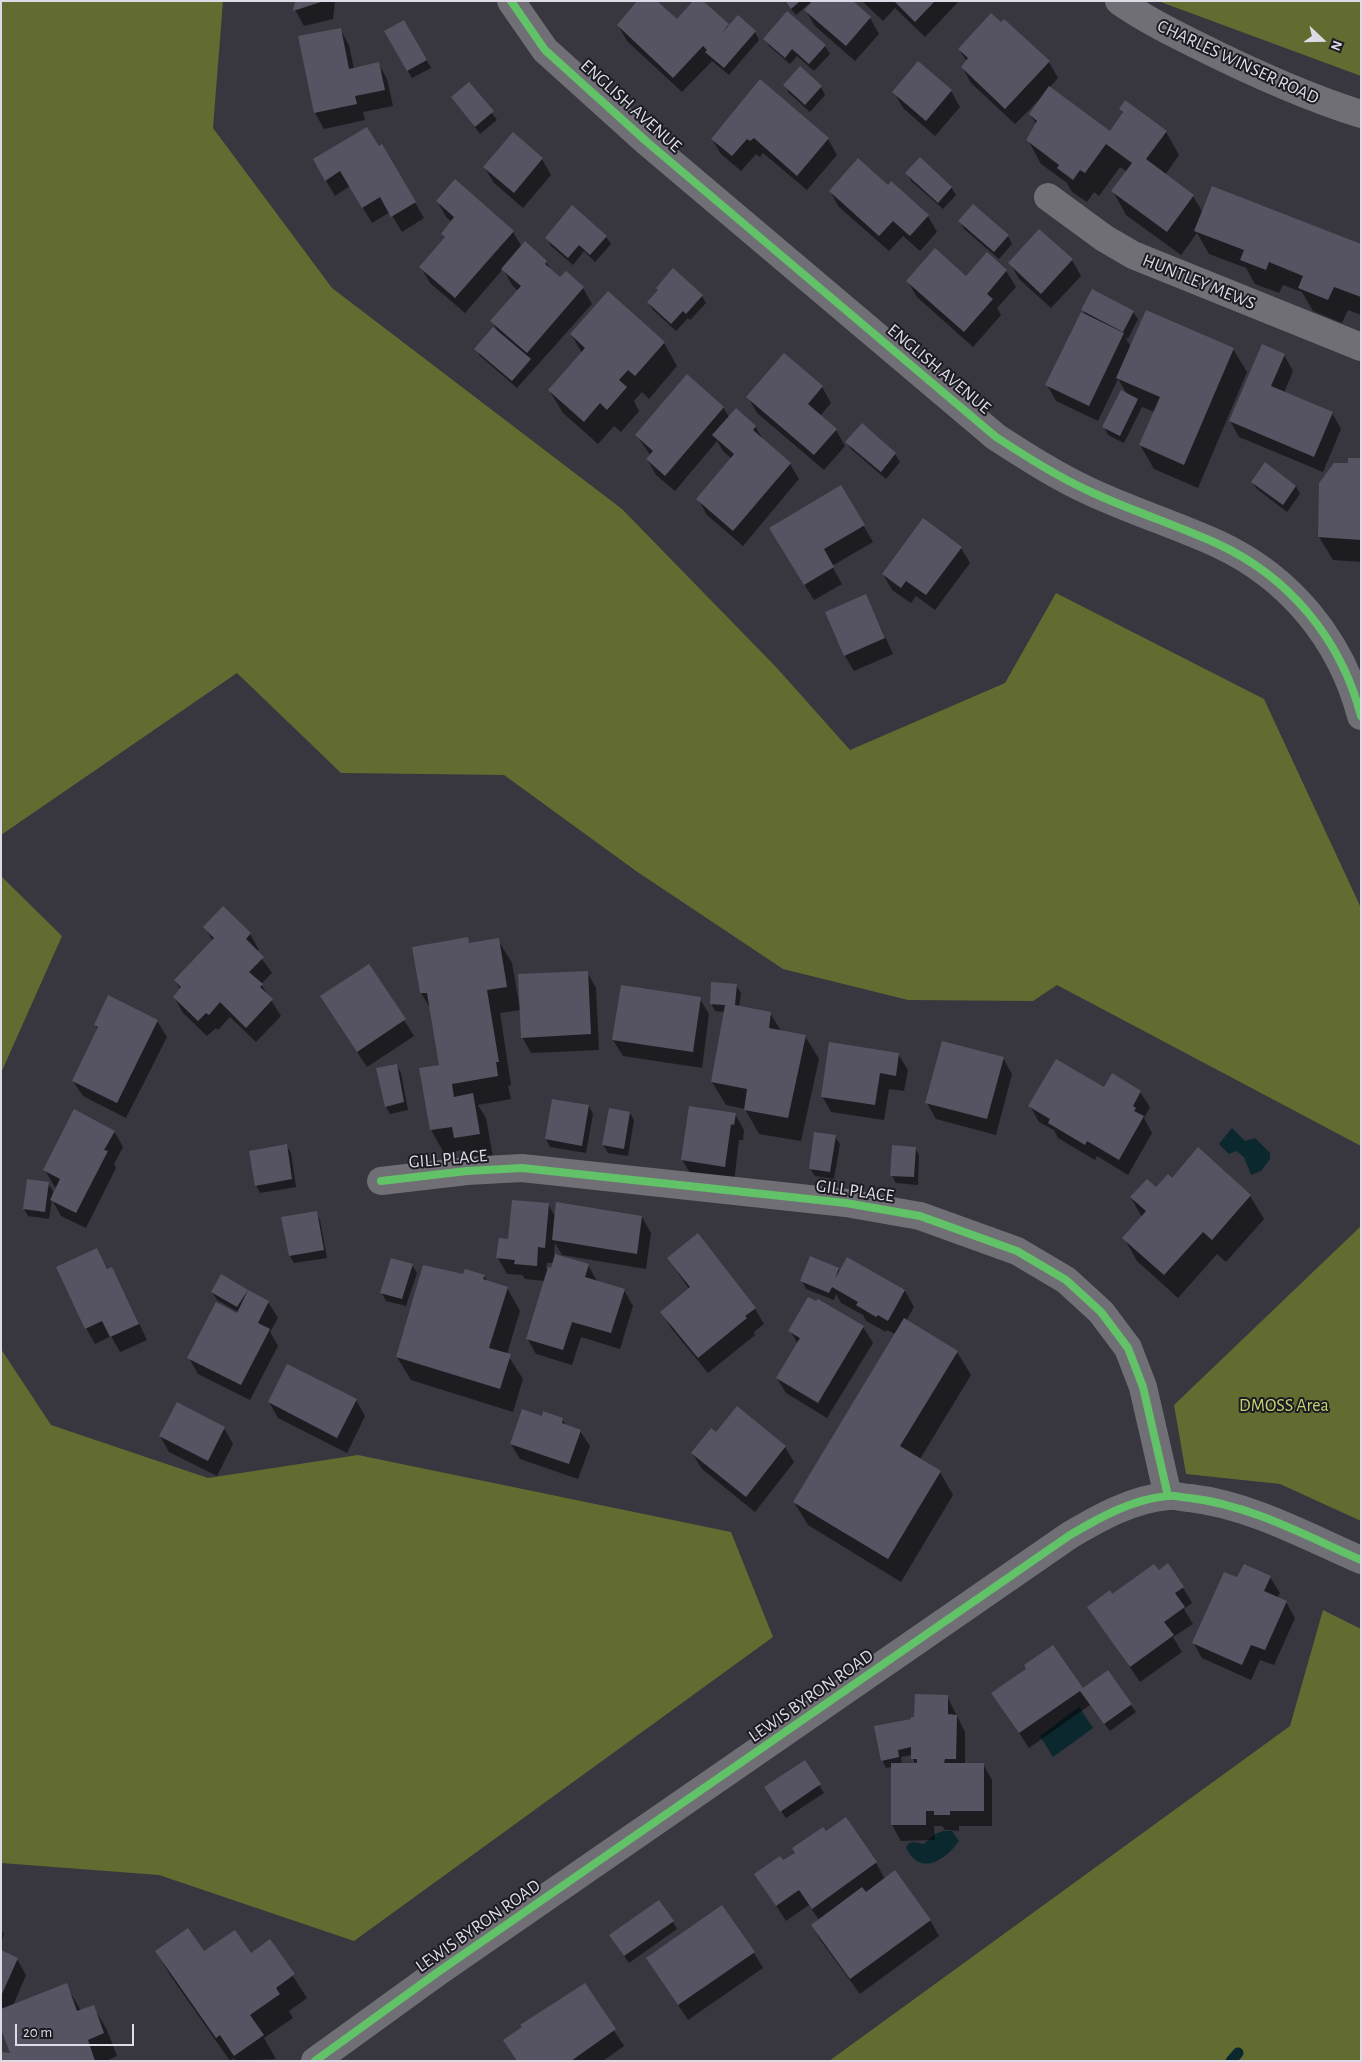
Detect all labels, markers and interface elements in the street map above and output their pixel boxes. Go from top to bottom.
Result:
street label: CHARLES WINSER ROAD [1154,15,1322,109]
north arrow [1297,15,1347,65]
text: N [1328,38,1344,52]
street label: ENGLISH AVENUE [576,55,686,157]
street label: HUNTLEY MEWS [1139,249,1259,315]
street label: ENGLISH AVENUE [883,319,995,419]
street label: GILL PLACE [408,1145,488,1173]
street label: GILL PLACE [815,1175,895,1207]
park label: DMOSS Area [1239,1395,1329,1417]
street label: LEWIS BYRON ROAD [744,1645,878,1747]
street label: LEWIS BYRON ROAD [411,1875,545,1977]
scale bar [18,2014,136,2046]
text: 20 m [23,2025,52,2040]

